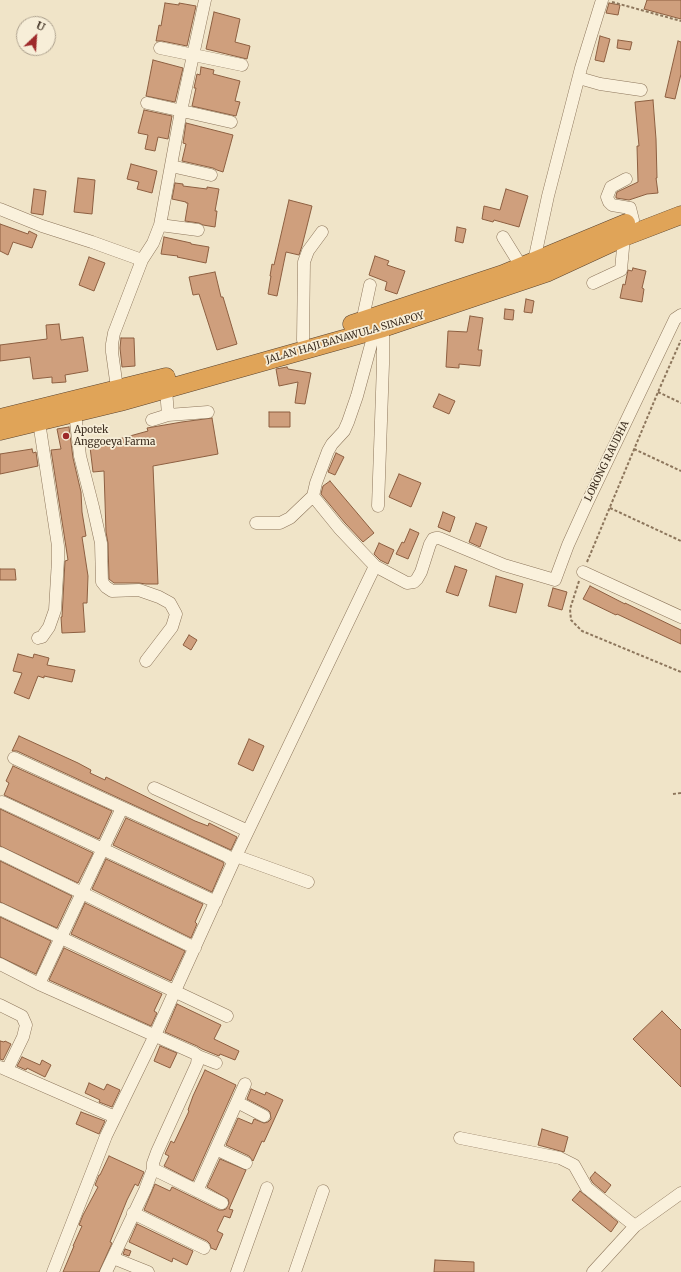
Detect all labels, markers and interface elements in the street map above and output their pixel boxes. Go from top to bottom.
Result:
north arrow [16,16,56,56]
text: U [34,18,47,34]
street label: JALAN HAJI BANAWULA SINAPOY [264,310,426,366]
street label: LORONG RAUDHA [582,419,632,503]
place label: Apotek Anggoeya Farma [74,424,155,448]
marker: Apotek Anggoeya Farma [61,431,71,441]

